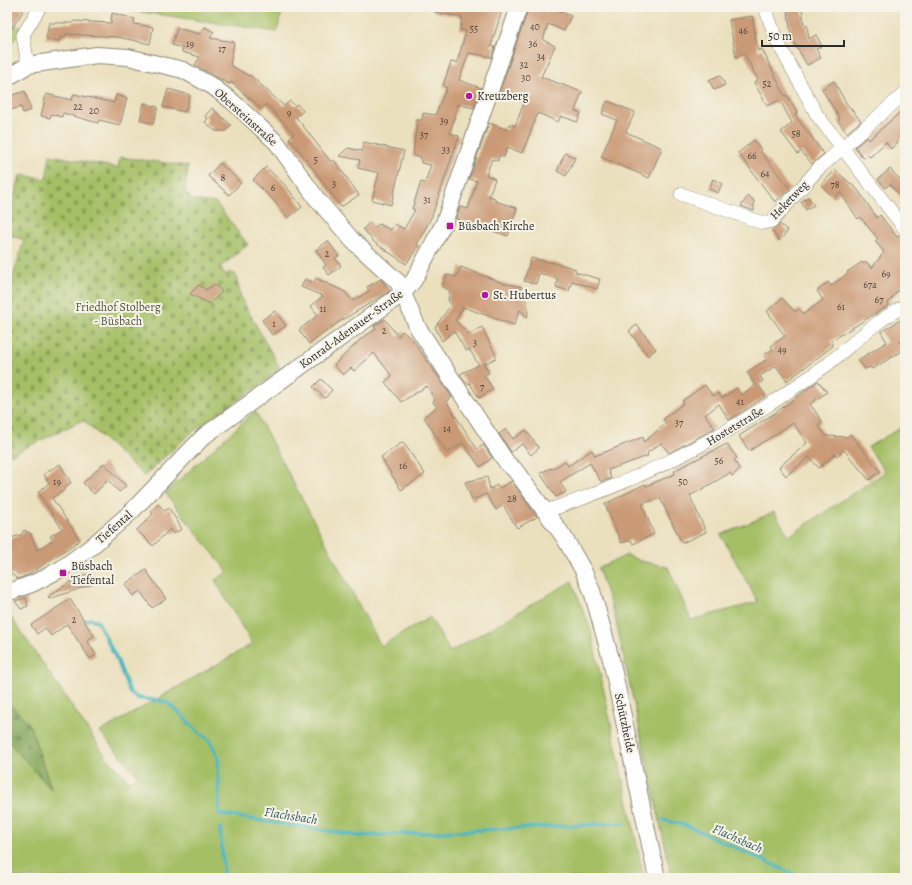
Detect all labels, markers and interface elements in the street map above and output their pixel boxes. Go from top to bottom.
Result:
house number: 40 [530,20,540,33]
house number: 55 [470,22,478,35]
scale bar [762,22,844,48]
house number: 46 [738,24,748,37]
text: 50 m [768,28,792,44]
house number: 19 [186,37,194,50]
house number: 36 [529,37,538,50]
house number: 17 [218,42,227,55]
house number: 34 [537,50,546,63]
house number: 32 [520,58,529,71]
house number: 30 [521,71,531,84]
house number: 52 [762,77,772,90]
street label: Obersteinstraße [211,84,281,150]
place label: Kreuzberg [477,88,528,104]
marker: Kreuzberg [464,91,474,101]
house number: 22 [73,100,83,113]
house number: 20 [89,104,99,117]
house number: 9 [287,106,292,119]
house number: 39 [440,114,449,127]
house number: 58 [791,127,801,140]
house number: 37 [420,128,429,141]
house number: 33 [442,143,450,156]
house number: 66 [747,149,757,162]
house number: 5 [314,153,318,166]
house number: 64 [760,167,770,180]
house number: 8 [221,171,226,184]
house number: 3 [332,177,336,190]
street label: Heketweg [766,177,812,223]
house number: 78 [830,178,840,191]
house number: 6 [271,181,276,194]
house number: 31 [423,193,431,206]
place label: Büsbach Kirche [458,218,534,234]
marker: Büsbach Kirche [445,221,455,231]
house number: 2 [325,247,330,260]
house number: 69 [881,267,891,280]
house number: 67a [863,278,877,291]
street label: Konrad-Adenauer-Straße [296,286,406,372]
place label: St. Hubertus [493,287,556,303]
marker: St. Hubertus [480,290,490,300]
house number: 67 [875,293,884,306]
park label: Friedhof Stolberg - Büsbach [75,299,161,329]
house number: 61 [837,300,846,313]
house number: 11 [320,302,327,315]
house number: 1 [272,317,276,330]
house number: 1 [445,320,449,333]
house number: 2 [382,324,387,337]
house number: 3 [473,336,477,349]
house number: 49 [777,343,787,356]
house number: 7 [480,380,485,393]
house number: 41 [736,395,745,408]
street label: Hostetstraße [703,403,767,449]
house number: 37 [675,416,684,429]
house number: 14 [443,422,451,435]
house number: 56 [715,454,724,467]
house number: 16 [399,459,407,472]
house number: 19 [53,475,61,488]
house number: 50 [678,475,688,488]
house number: 28 [507,492,517,505]
street label: Tiefental [92,507,136,547]
place label: Büsbach Tiefental [71,558,114,588]
marker: Büsbach Tiefental [58,568,68,578]
house number: 2 [72,613,77,626]
street label: Schützheide [611,692,639,754]
water label: Flachsbach [263,803,319,828]
water label: Flachsbach [710,820,766,857]

